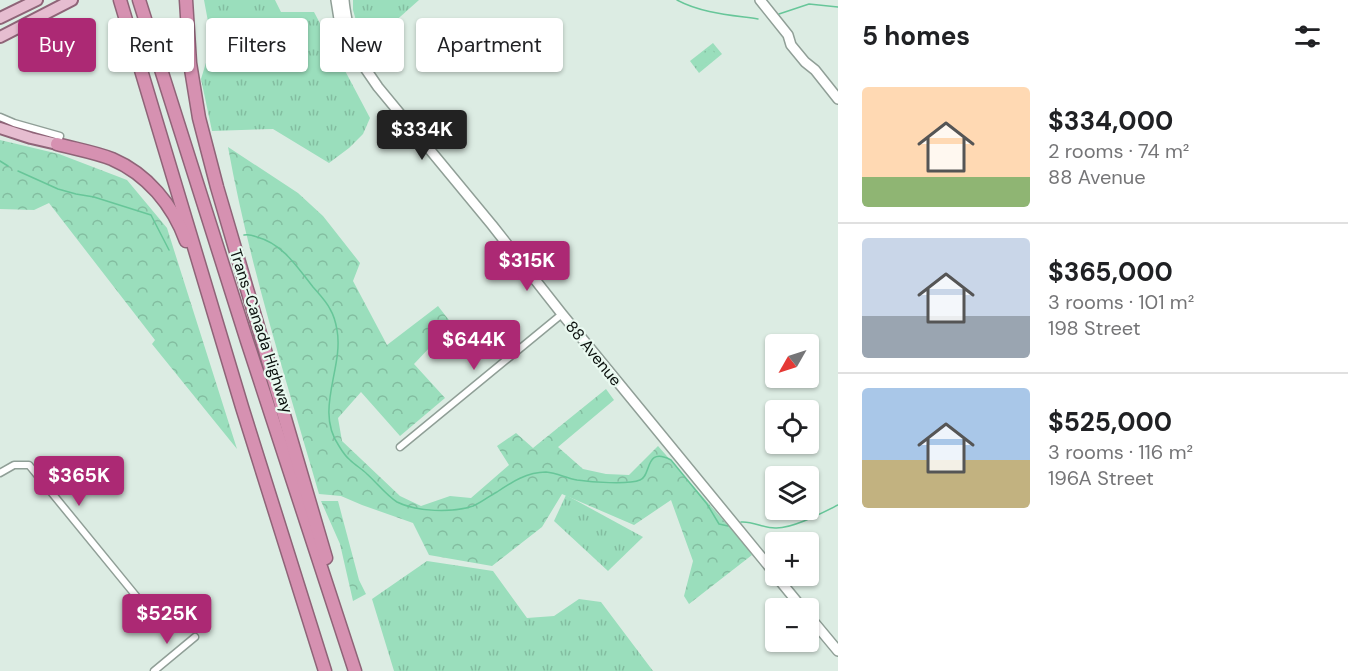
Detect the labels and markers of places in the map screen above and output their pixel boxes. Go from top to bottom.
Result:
pin: $334K [380,110,464,161]
pin: $315K [485,241,569,292]
pin: $644K [432,320,516,371]
pin: $365K [37,456,121,507]
pin: $525K [125,594,209,645]

